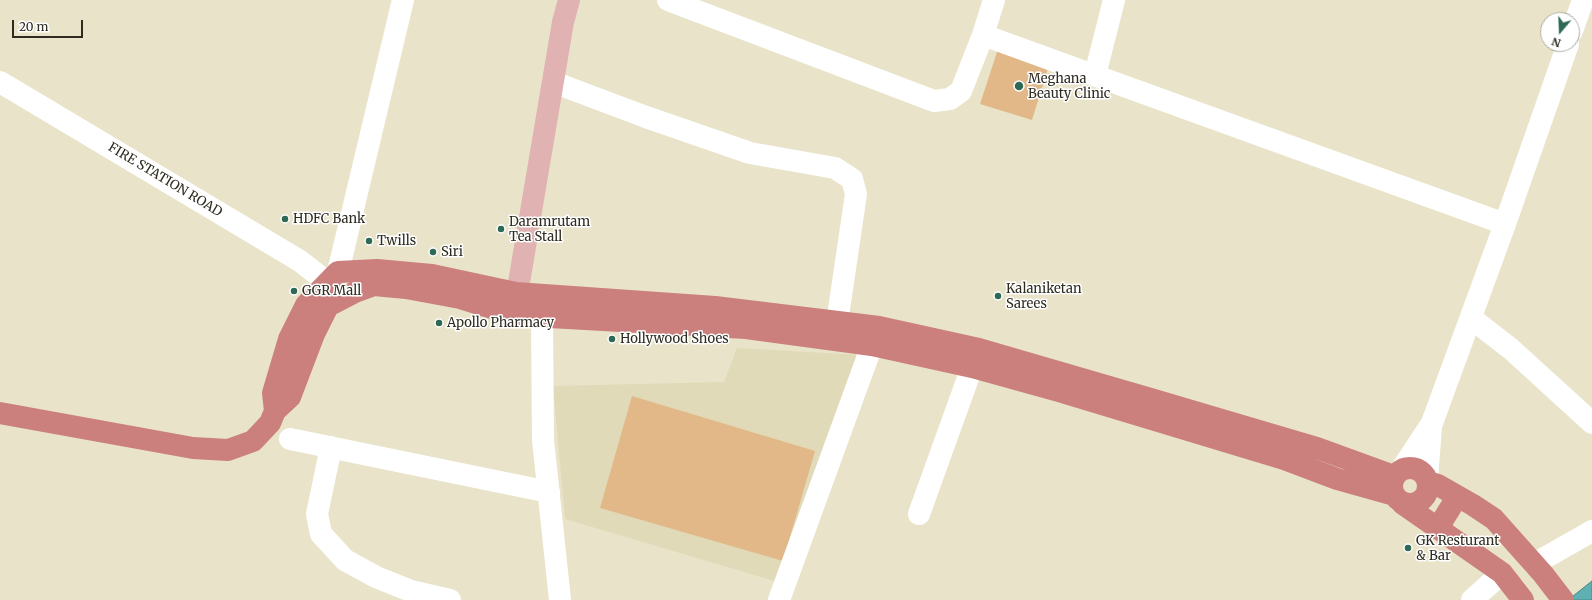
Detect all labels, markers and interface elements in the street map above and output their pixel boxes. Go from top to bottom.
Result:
scale bar [14,12,85,38]
north arrow [1540,12,1580,52]
text: 20 m [19,19,48,34]
text: N [1550,34,1563,50]
place label: Meghana Beauty Clinic [1028,71,1110,102]
marker: Meghana Beauty Clinic [1013,80,1025,92]
street label: FIRE STATION ROAD [105,140,225,220]
place label: HDFC Bank [293,211,365,227]
marker: HDFC Bank [280,214,290,224]
place label: Daramrutam Tea Stall [509,214,590,245]
marker: Daramrutam Tea Stall [496,224,506,234]
place label: Twills [377,233,416,249]
marker: Twills [364,236,374,246]
place label: Siri [441,244,463,260]
marker: Siri [428,247,438,257]
place label: Kalaniketan Sarees [1006,281,1082,312]
place label: GGR Mall [302,283,361,299]
marker: GGR Mall [289,286,299,296]
marker: Kalaniketan Sarees [993,291,1003,301]
place label: Apollo Pharmacy [447,315,554,331]
marker: Apollo Pharmacy [434,318,444,328]
place label: Hollywood Shoes [620,331,729,347]
marker: Hollywood Shoes [607,334,617,344]
place label: GK Resturant & Bar [1416,533,1499,564]
marker: GK Resturant & Bar [1403,543,1413,553]

